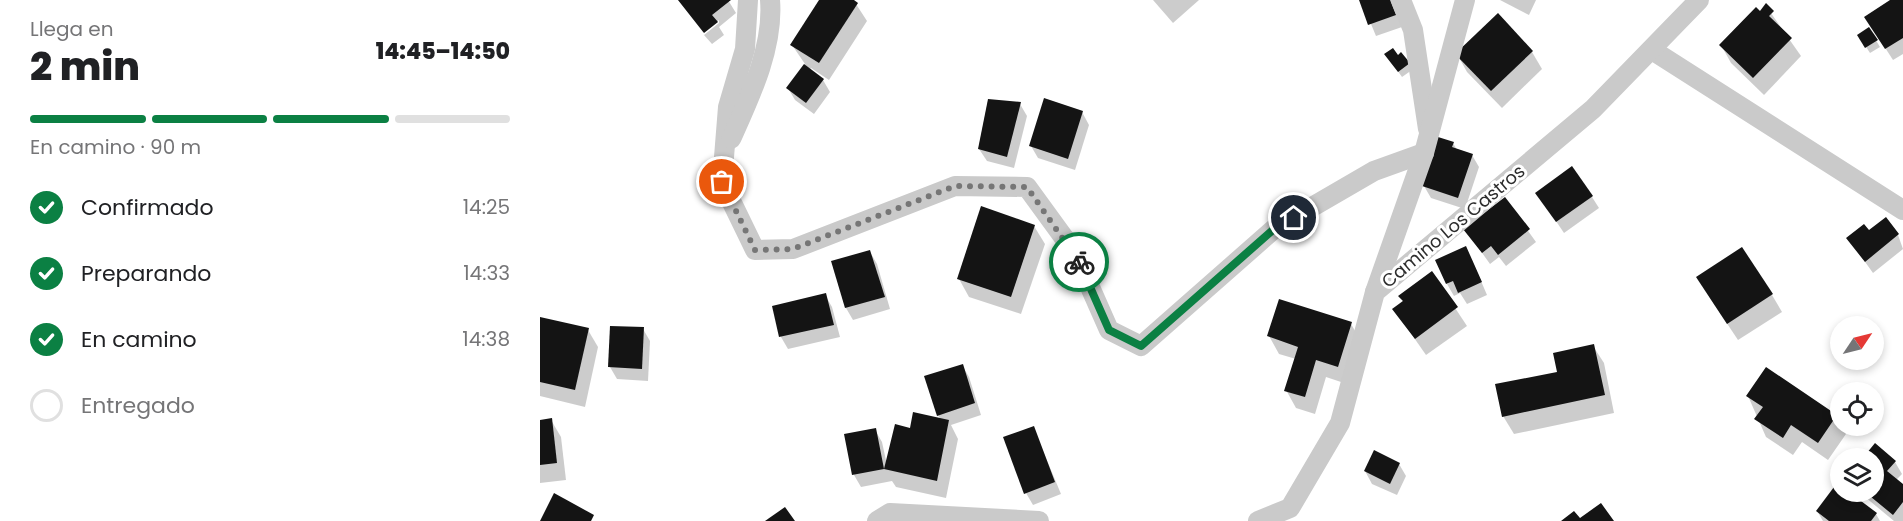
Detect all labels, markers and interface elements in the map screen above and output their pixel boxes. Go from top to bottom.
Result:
text: Llega en [30,15,114,43]
text: 14:45–14:50 [376,36,510,67]
text: 2 min [30,39,140,94]
text: En camino · 90 m [30,133,201,161]
pin [696,156,747,207]
street label: Camino Los Castros [1376,159,1530,293]
icon: bag [705,165,738,198]
icon: check [30,191,63,224]
text: Confirmado [81,192,214,223]
pin [1268,192,1319,243]
text: 14:25 [463,193,510,221]
icon: home [1277,201,1310,234]
courier [1049,232,1109,292]
icon: bike [1063,246,1096,279]
icon: check [30,257,63,290]
text: Preparando [81,258,211,289]
text: 14:33 [463,259,510,287]
north arrow [1830,316,1884,370]
map controls [1830,316,1884,502]
icon: check [30,323,63,356]
text: En camino [81,324,197,355]
text: 14:38 [462,325,510,353]
button: locate [1830,382,1884,436]
text: Entregado [81,390,195,421]
button: layers [1830,448,1884,502]

